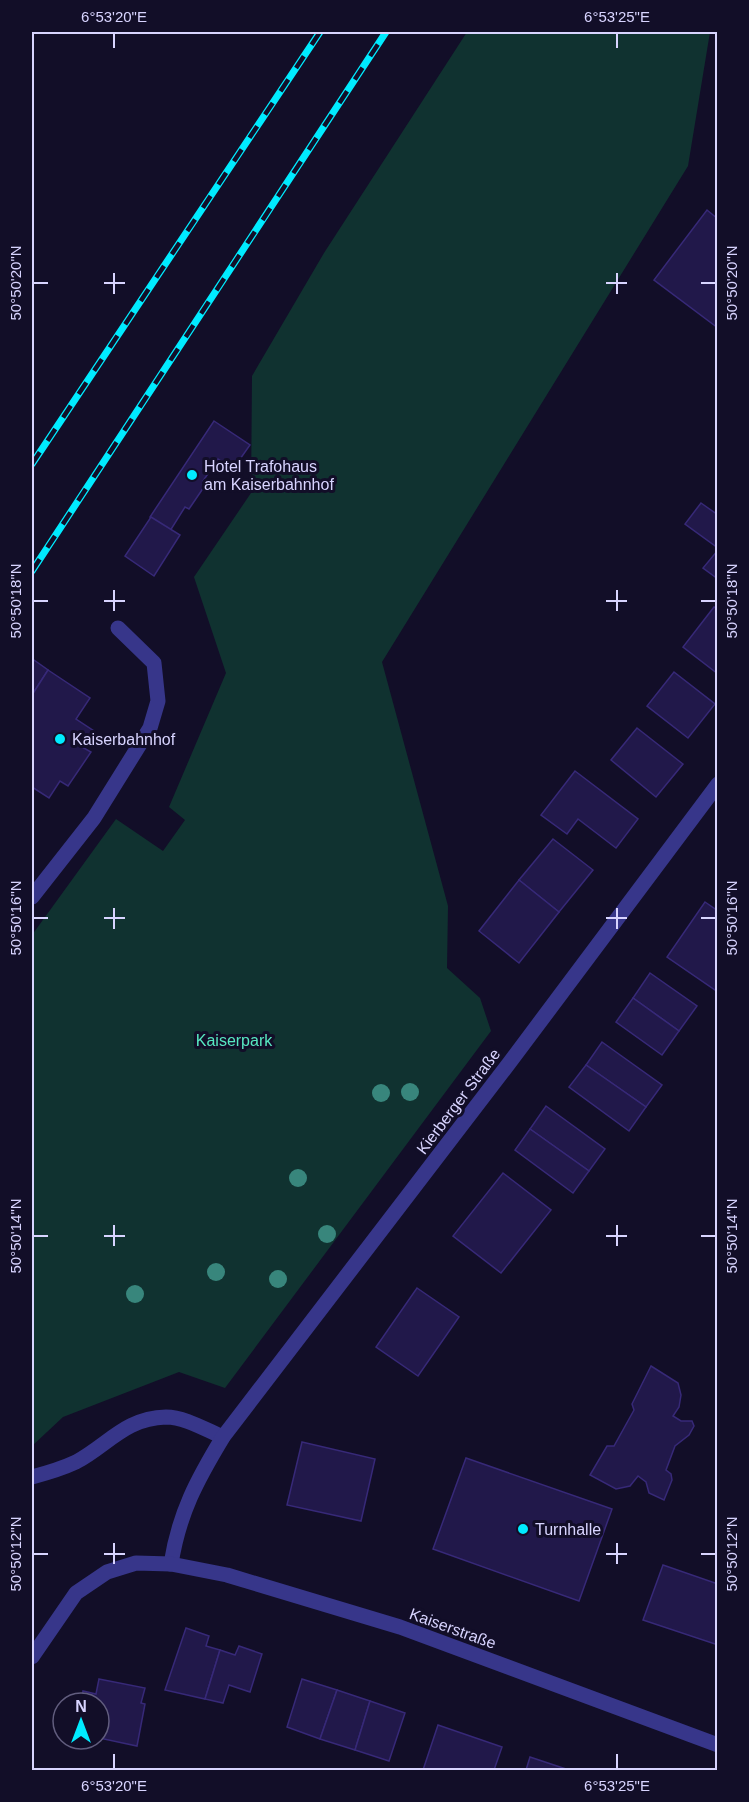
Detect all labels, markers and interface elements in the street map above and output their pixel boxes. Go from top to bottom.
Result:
text: 6°53'20"E [81,8,147,25]
text: 6°53'25"E [584,8,650,25]
text: 50°50'20"N [7,245,24,321]
text: 50°50'20"N [723,245,740,321]
place label: Hotel Trafohaus am Kaiserbahnhof [204,458,334,493]
marker: Hotel Trafohaus am Kaiserbahnhof [185,468,199,482]
text: 50°50'18"N [7,563,24,639]
text: 50°50'18"N [723,563,740,639]
place label: Kaiserbahnhof [72,731,176,748]
marker: Kaiserbahnhof [53,732,67,746]
text: 50°50'16"N [7,880,24,956]
text: 50°50'16"N [723,880,740,956]
park label: Kaiserpark [196,1032,273,1049]
street label: Kierberger Straße [413,1045,504,1157]
text: 50°50'14"N [7,1198,24,1274]
text: 50°50'14"N [723,1198,740,1274]
text: 50°50'12"N [7,1516,24,1592]
text: 50°50'12"N [723,1516,740,1592]
place label: Turnhalle [535,1521,601,1538]
marker: Turnhalle [516,1522,530,1536]
street label: Kaiserstraße [407,1605,498,1652]
north arrow [51,1691,111,1751]
text: N [75,1698,87,1715]
text: 6°53'20"E [81,1777,147,1794]
text: 6°53'25"E [584,1777,650,1794]

